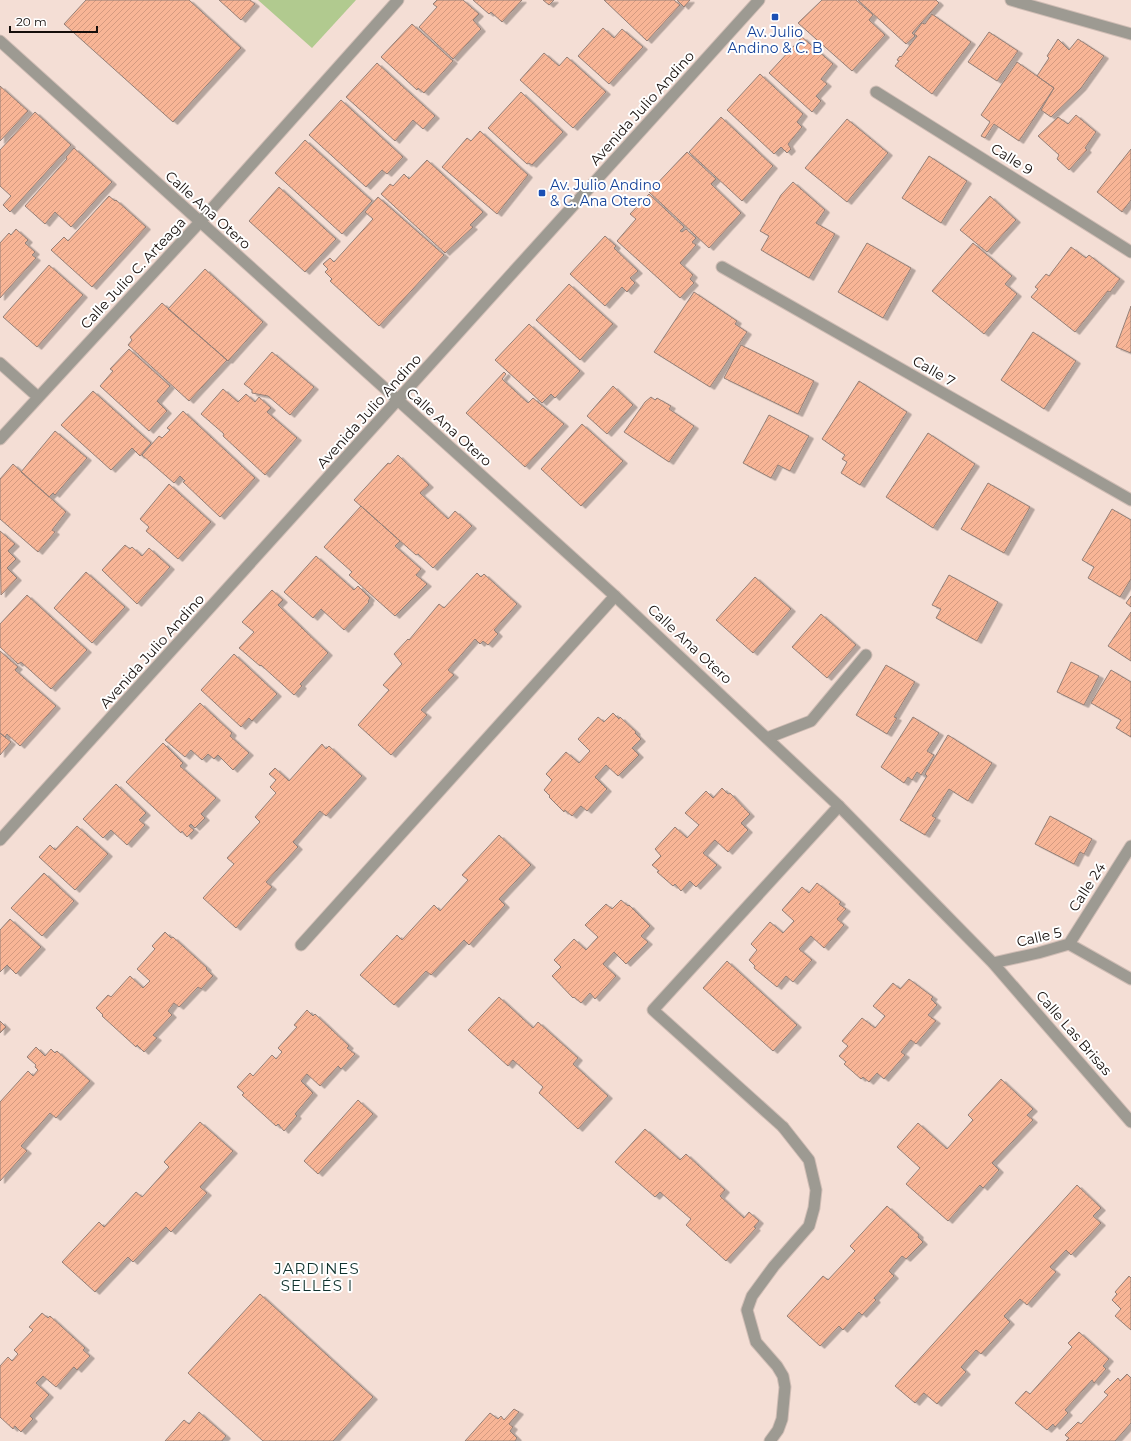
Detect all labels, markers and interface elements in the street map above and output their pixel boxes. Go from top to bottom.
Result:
scale bar [10,8,97,34]
marker: Av. Julio Andino & C. B [770,12,780,22]
text: 20 m [16,14,47,29]
place label: Av. Julio Andino & C. B [727,23,823,57]
street label: Avenida Julio Andino [586,47,698,169]
street label: Calle 9 [988,139,1036,179]
street label: Calle Ana Otero [161,167,255,253]
place label: Av. Julio Andino & C. Ana Otero [550,176,661,210]
marker: Av. Julio Andino & C. Ana Otero [537,188,547,198]
street label: Calle Julio C. Arteaga [76,213,190,333]
street label: Avenida Julio Andino [313,350,425,472]
street label: Calle 7 [910,352,958,390]
street label: Calle Ana Otero [402,384,496,470]
street label: Avenida Julio Andino [96,590,208,712]
street label: Calle Ana Otero [644,600,736,688]
street label: Calle 24 [1065,859,1110,915]
street label: Calle 5 [1015,923,1063,951]
street label: Calle Las Brisas [1032,987,1116,1079]
district label: JARDINES SELLÉS I [273,1259,360,1295]

